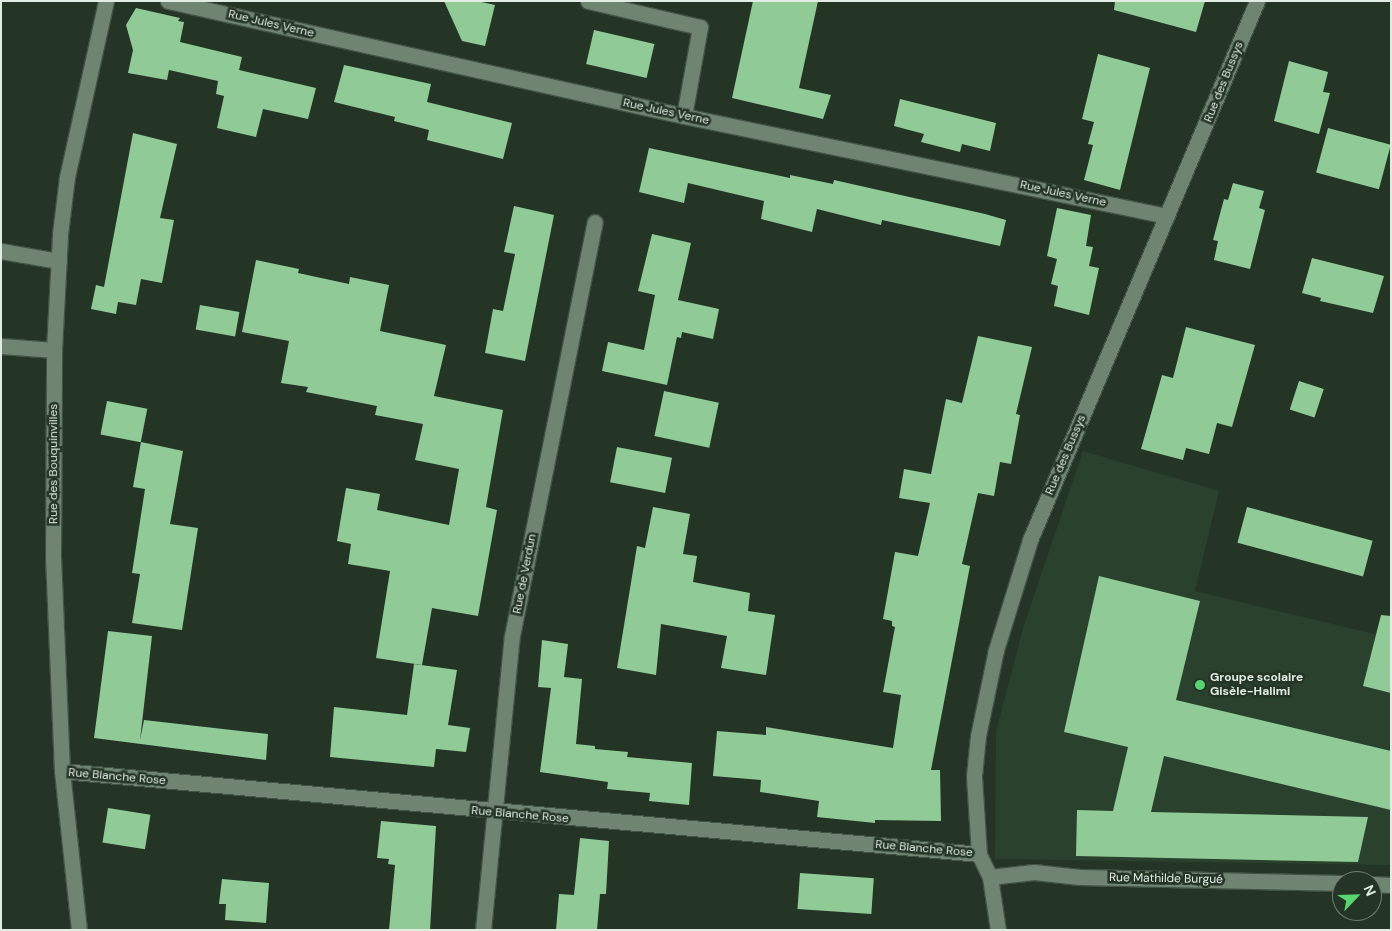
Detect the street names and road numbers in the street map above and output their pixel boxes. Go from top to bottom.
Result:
street label: Rue Jules Verne [227,7,315,41]
street label: Rue des Bussys [1201,40,1247,124]
street label: Rue Jules Verne [622,96,710,128]
street label: Rue Jules Verne [1019,178,1107,210]
street label: Rue des Bouquinvilles [47,404,61,524]
street label: Rue des Bussys [1043,413,1089,497]
street label: Rue de Verdun [510,533,540,615]
street label: Rue Blanche Rose [68,766,166,788]
street label: Rue Blanche Rose [471,804,569,826]
street label: Rue Blanche Rose [875,838,973,860]
street label: Rue Mathilde Burgué [1109,871,1223,887]

